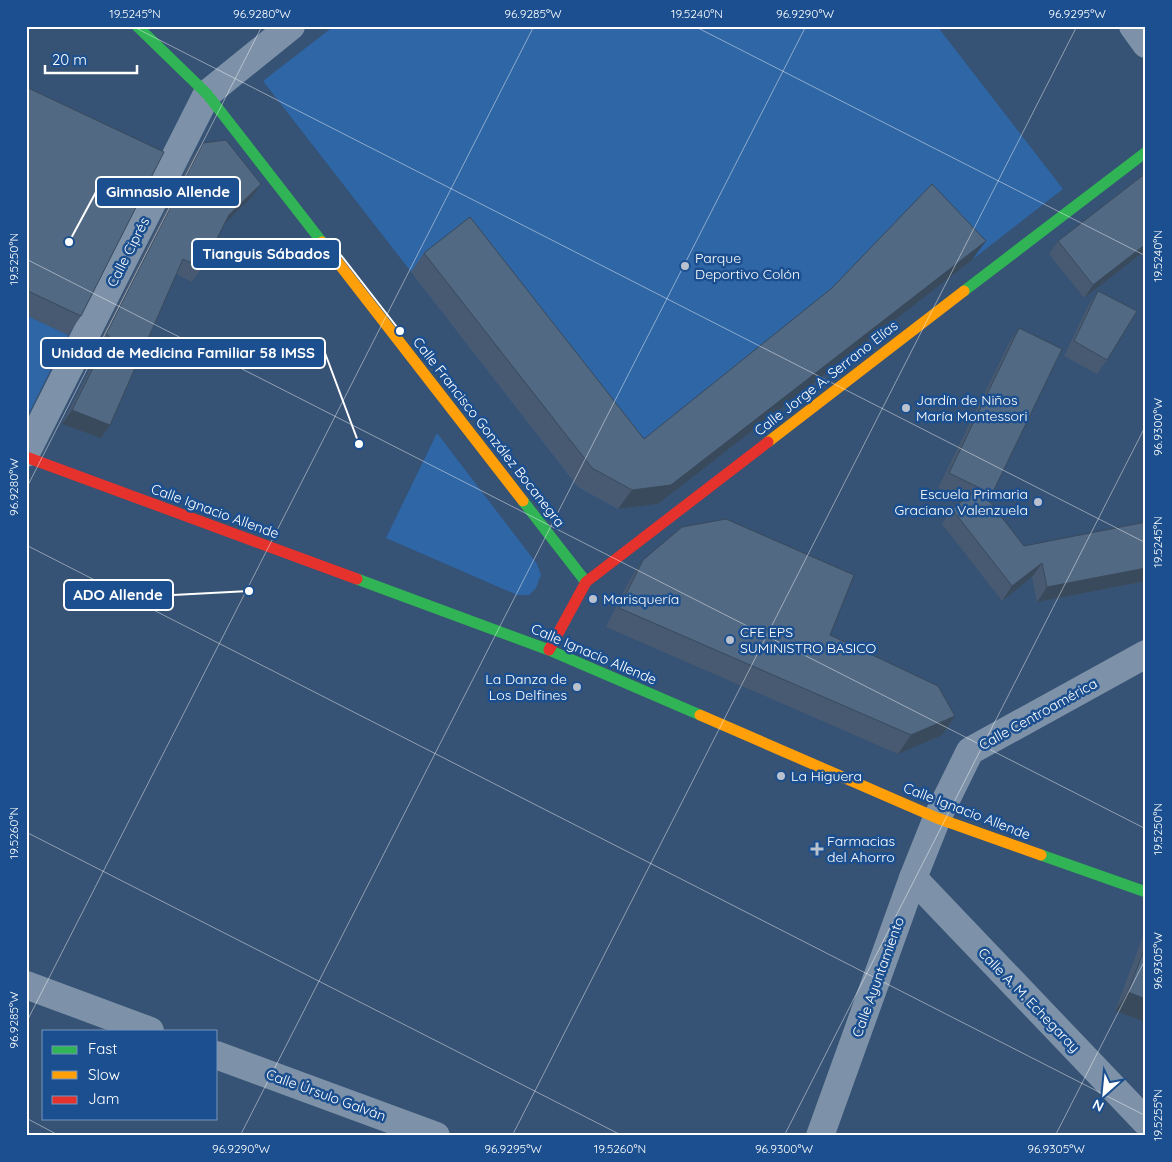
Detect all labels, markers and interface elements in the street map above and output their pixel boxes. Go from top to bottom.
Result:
text: 19.5245°N [109,6,161,21]
text: 96.9280°W [233,6,291,21]
text: 96.9285°W [504,6,562,21]
text: 19.5240°N [671,6,723,21]
text: 96.9290°W [776,6,834,21]
text: 96.9295°W [1048,6,1106,21]
scale bar [45,42,138,74]
text: 20 m [52,50,87,69]
callout: Gimnasio Allende [96,177,240,207]
text: Gimnasio Allende [106,182,230,201]
street label: Calle Ciprés [103,214,153,290]
text: 19.5240°N [1150,230,1165,282]
text: 19.5250°N [6,233,21,285]
callout: Tianguis Sábados [192,239,340,269]
text: Tianguis Sábados [202,244,330,263]
place label: Parque Deportivo Colón [695,249,800,283]
marker: Parque Deportivo Colón [679,260,691,272]
street label: Calle Jorge A. Serrano Elías [751,316,901,440]
street label: Calle Francisco González Bocanegra [409,333,569,531]
callout: Unidad de Medicina Familiar 58 IMSS [41,338,325,368]
text: Unidad de Medicina Familiar 58 IMSS [51,343,315,362]
place label: Jardín de Niños María Montessori [916,391,1027,425]
text: 96.9300°W [1150,398,1165,456]
marker: Jardín de Niños María Montessori [900,402,912,414]
text: 96.9280°W [6,458,21,516]
street label: Calle Ignacio Allende [149,479,281,543]
place label: Escuela Primaria Graciano Valenzuela [894,485,1028,519]
marker: Escuela Primaria Graciano Valenzuela [1032,496,1044,508]
text: 19.5245°N [1150,516,1165,568]
callout: ADO Allende [64,580,173,610]
text: ADO Allende [73,585,163,604]
place label: Marisquería [603,590,679,608]
marker: Marisquería [587,593,599,605]
street label: Calle Ignacio Allende [528,619,660,689]
place label: CFE EPS SUMINISTRO BASICO [740,623,876,657]
marker: CFE EPS SUMINISTRO BASICO [724,634,736,646]
place label: La Danza de Los Delfines [485,670,567,704]
street label: Calle Centroamérica [976,674,1100,754]
marker: La Danza de Los Delfines [571,681,583,693]
place label: La Higuera [791,767,862,785]
marker: La Higuera [775,770,787,782]
street label: Calle Ignacio Allende [901,778,1033,844]
text: 19.5250°N [1150,803,1165,855]
text: 19.5260°N [6,807,21,859]
place label: Farmacias del Ahorro [827,832,895,866]
marker: Farmacias del Ahorro [811,843,823,855]
street label: Calle Ayuntamiento [848,914,908,1040]
text: 96.9305°W [1150,932,1165,990]
street label: Calle A. M. Echegaray [974,944,1084,1056]
text: 96.9285°W [6,991,21,1049]
legend [42,1030,218,1120]
text: Fast [88,1039,117,1058]
text: Slow [88,1065,120,1084]
street label: Calle Úrsulo Galván [264,1065,388,1125]
north arrow [1080,1070,1130,1120]
text: Jam [88,1089,119,1108]
text: 19.5255°N [1150,1089,1165,1141]
text: N [1089,1095,1107,1116]
text: 96.9290°W [212,1141,270,1156]
text: 96.9295°W [484,1141,542,1156]
text: 19.5260°N [594,1141,646,1156]
text: 96.9300°W [755,1141,813,1156]
text: 96.9305°W [1027,1141,1085,1156]

